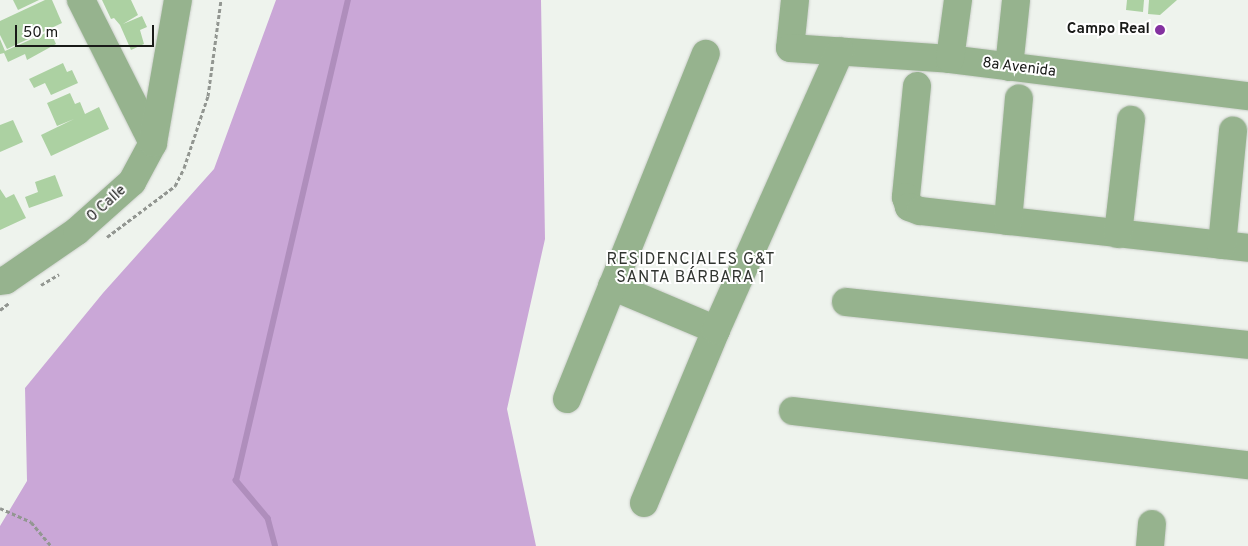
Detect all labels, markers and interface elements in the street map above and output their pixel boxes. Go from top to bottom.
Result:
scale bar [18,15,156,47]
place label: Campo Real [1067,21,1150,39]
text: 50 m [23,24,58,43]
marker: Campo Real [1154,24,1166,36]
street label: 8a Avenida [981,55,1057,81]
street label: 0 Calle [84,182,130,226]
district label: RESIDENCIALES G&T SANTA BÁRBARA 1 [604,250,778,288]

